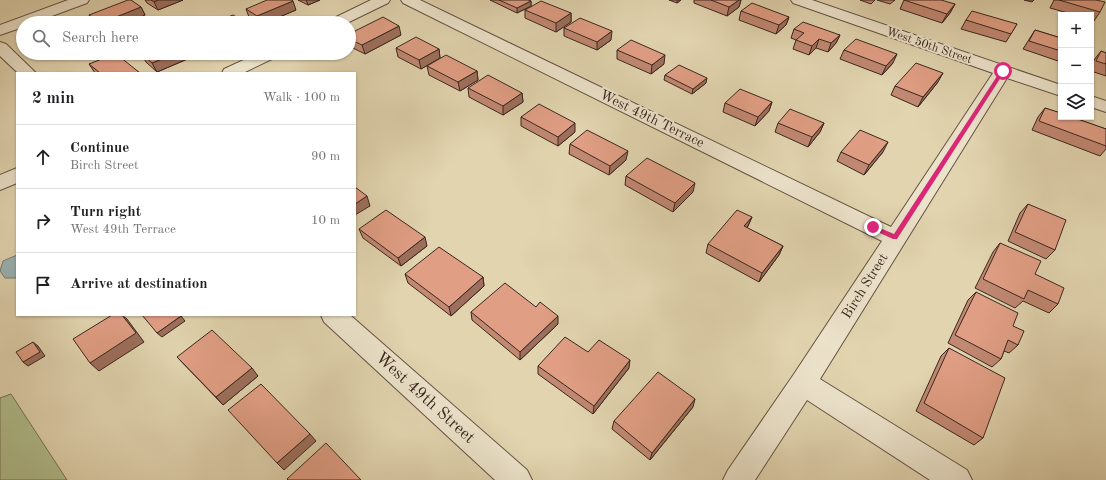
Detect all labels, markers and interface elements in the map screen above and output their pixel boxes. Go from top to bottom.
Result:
map controls [1058,12,1094,120]
button: + [1058,12,1094,48]
search box [16,16,356,60]
street label: West 50th Street [885,25,974,66]
icon: search [30,27,52,49]
text: Search here [62,31,139,46]
button: − [1058,48,1094,84]
route start [994,62,1012,80]
button: layers [1058,84,1094,120]
street label: West 49th Terrace [598,88,706,150]
text: 2 min [32,90,75,107]
text: Walk · 100 m [263,91,340,104]
text: Continue [70,141,129,156]
icon: ahead [32,146,54,168]
text: 90 m [311,150,340,163]
text: Birch Street [70,159,139,172]
text: Turn right [70,205,141,220]
icon: right [32,210,54,232]
text: 10 m [311,214,340,227]
route end [864,218,882,236]
text: West 49th Terrace [70,223,176,236]
street label: Birch Street [839,251,891,321]
icon: arrive [32,274,54,296]
text: Arrive at destination [70,277,208,292]
street label: West 49th Street [372,349,478,447]

